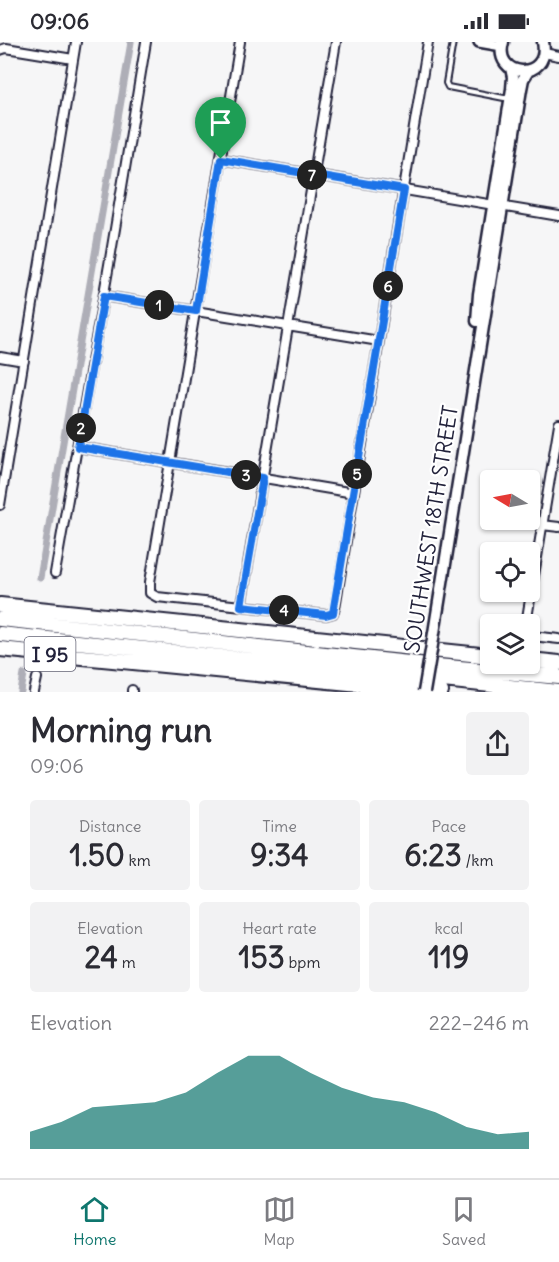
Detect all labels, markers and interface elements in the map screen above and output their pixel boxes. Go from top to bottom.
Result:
text: 09:06 [30,7,89,35]
pin [195,97,246,159]
icon: arrive [204,106,237,139]
pin: 7 [297,160,327,190]
text: 7 [308,165,316,185]
pin: 6 [373,271,403,301]
text: 6 [383,276,393,296]
pin: 1 [144,290,174,320]
text: 1 [156,295,162,315]
street label: SOUTHWEST 18TH STREET [398,403,464,655]
pin: 2 [66,413,96,443]
text: 2 [77,418,85,438]
pin: 5 [342,459,372,489]
pin: 3 [231,460,261,490]
text: 5 [352,464,362,484]
text: 3 [241,465,251,485]
north arrow [480,470,540,530]
map controls [480,470,540,674]
button: locate [480,542,540,602]
pin: 4 [269,595,299,625]
text: 4 [279,600,289,620]
button: layers [480,614,540,674]
road number: I 95 [25,637,76,671]
text: Morning run [30,709,212,751]
button: share [466,712,529,775]
text: 09:06 [30,753,84,778]
text: Distance [79,816,141,836]
text: Time [262,816,297,836]
text: Pace [431,816,466,836]
text: 1.50 [70,836,125,874]
text: 9:34 [250,836,309,874]
text: 6:23 [404,836,462,874]
text: km [125,850,151,870]
text: /km [462,850,494,870]
text: Elevation [77,918,143,938]
text: Heart rate [242,918,317,938]
text: kcal [434,918,463,938]
text: 24 [85,938,118,976]
text: 153 [238,938,285,976]
text: 119 [428,938,469,976]
text: m [118,952,136,972]
text: bpm [285,952,320,972]
text: Elevation [30,1010,112,1035]
text: 222–246 m [429,1010,529,1035]
tab: Home [73,1193,116,1249]
tab: Map [263,1193,296,1249]
tab: Saved [442,1193,486,1249]

